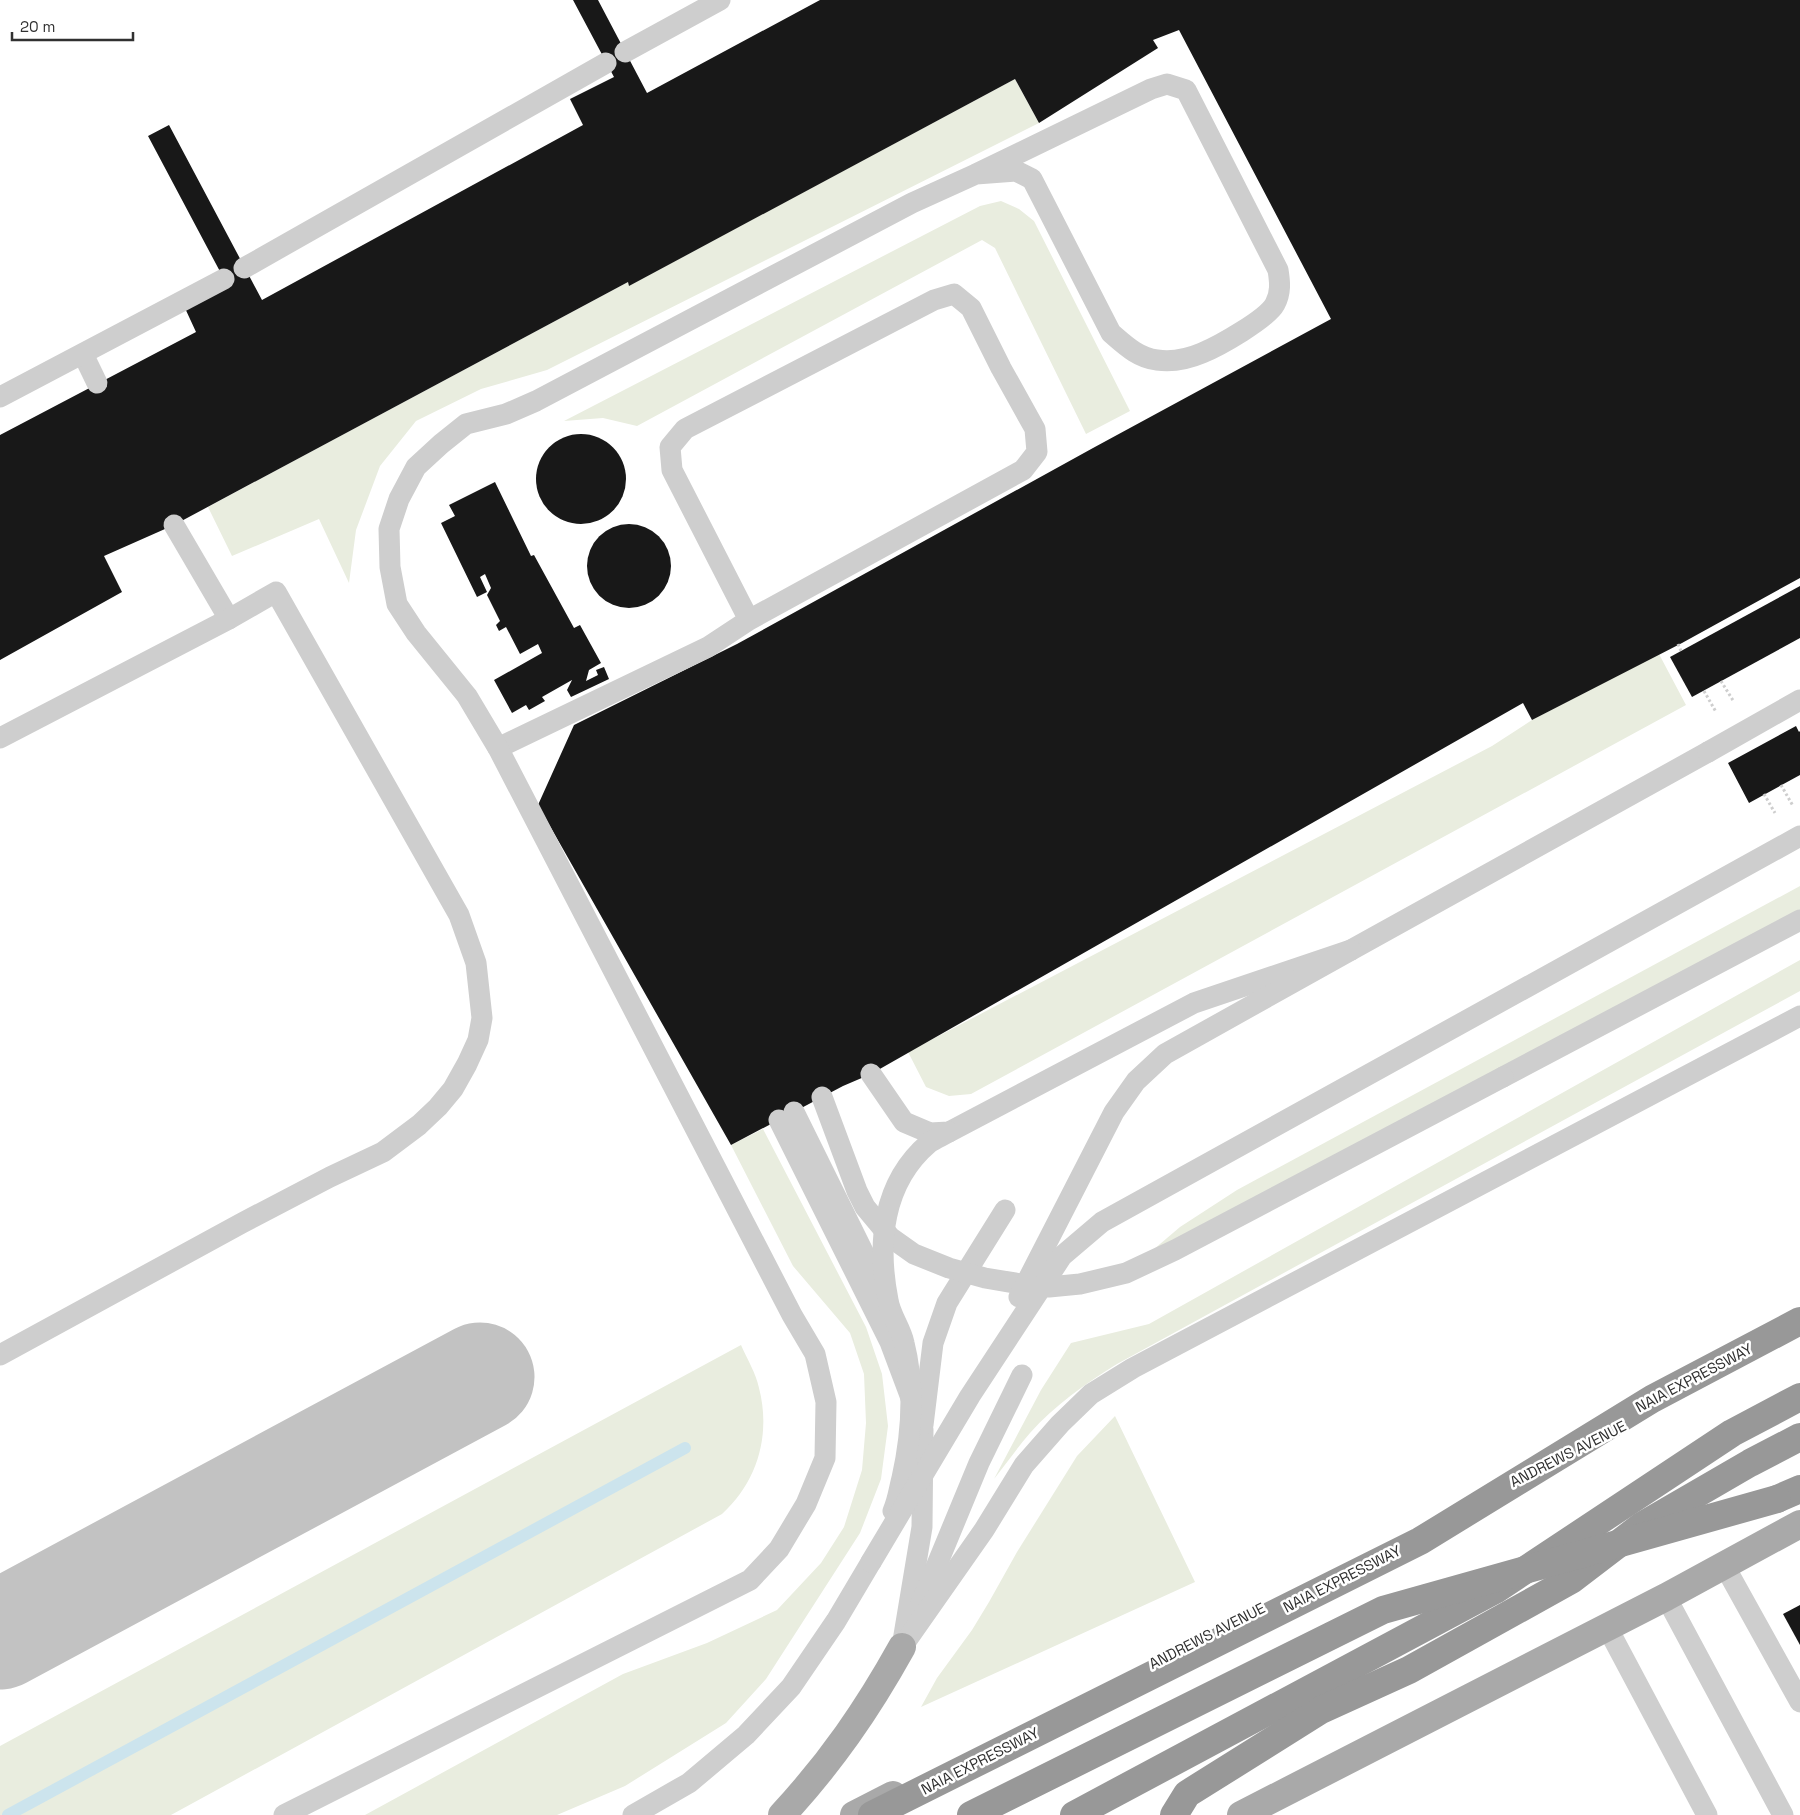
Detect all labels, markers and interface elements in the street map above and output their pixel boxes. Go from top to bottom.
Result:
scale bar [12,10,134,42]
text: 20 m [20,17,55,36]
street label: NAIA EXPRESSWAY [1632,1339,1755,1416]
street label: ANDREWS AVENUE [1506,1416,1629,1491]
street label: NAIA EXPRESSWAY [1280,1541,1404,1616]
street label: ANDREWS AVENUE [1145,1598,1268,1673]
street label: NAIA EXPRESSWAY [918,1723,1042,1798]

